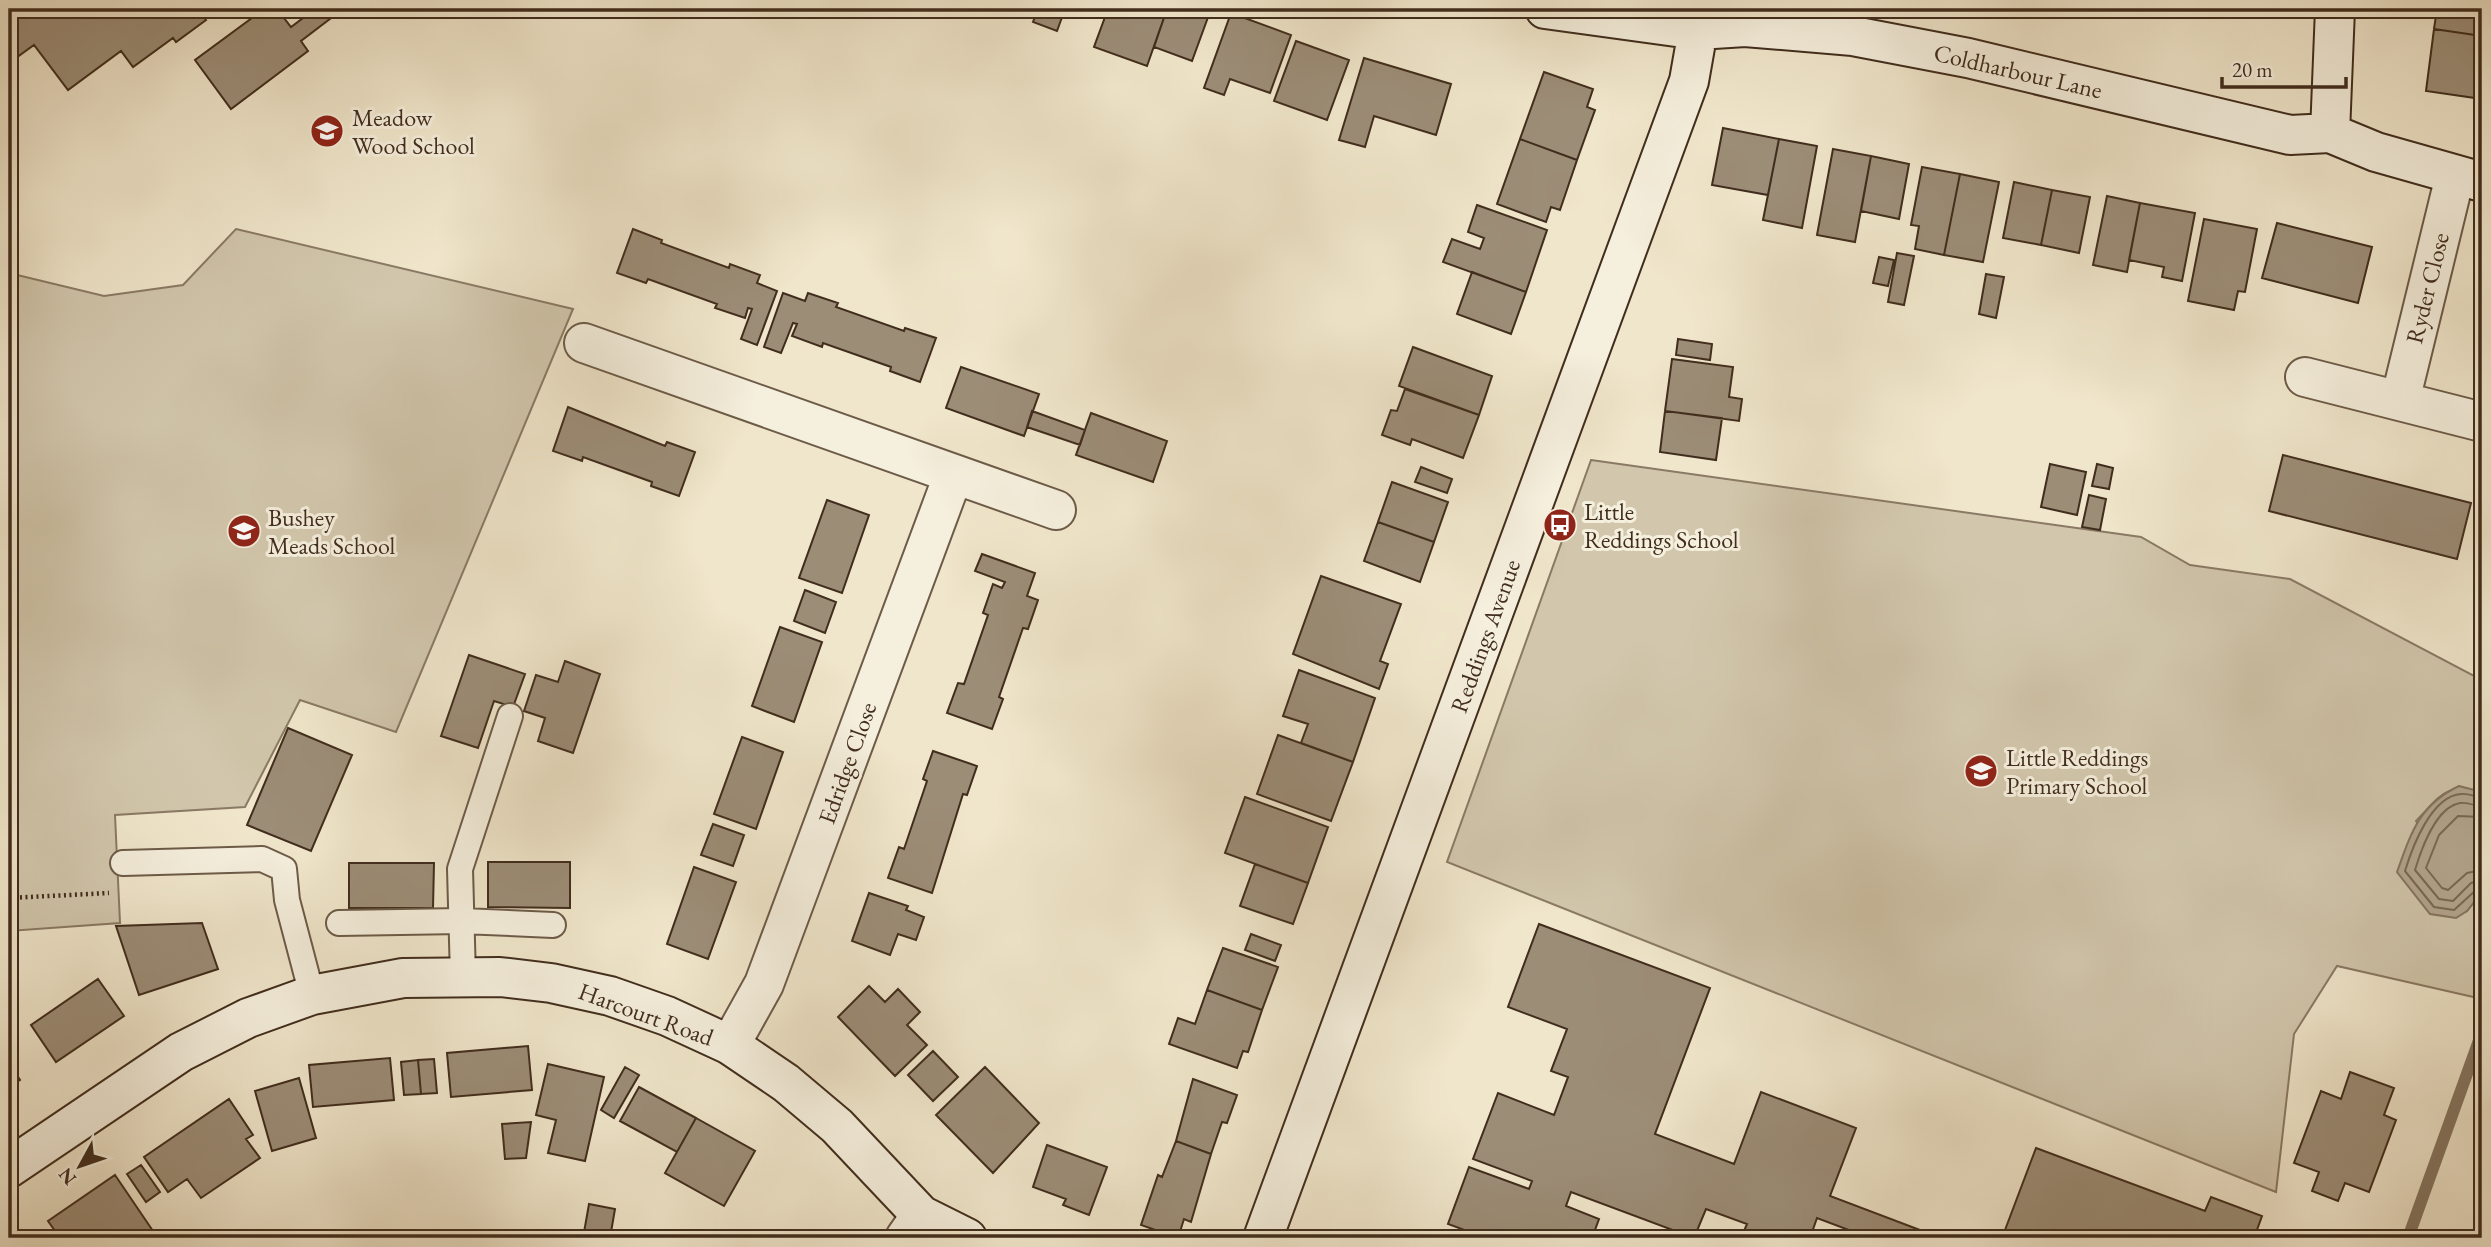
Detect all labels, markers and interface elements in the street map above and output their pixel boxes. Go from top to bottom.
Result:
street label: Coldharbour Lane [1931,37,2105,105]
scale bar [2222,46,2346,90]
text: 20 m [2232,56,2273,83]
place label: Meadow Wood School [352,102,475,161]
school or university icon: Meadow Wood School [308,112,346,150]
street label: Ryder Close [2398,229,2456,347]
place label: Little Reddings School [1584,496,1739,555]
place label: Bushey Meads School [268,502,395,561]
bus stop icon: Little Reddings School [1541,506,1579,544]
school or university icon: Bushey Meads School [225,512,263,550]
street label: Reddings Avenue [1443,555,1527,717]
street label: Edridge Close [811,698,883,828]
place label: Little Reddings Primary School [2006,742,2148,801]
school or university icon: Little Reddings Primary School [1962,752,2000,790]
street label: Harcourt Road [574,975,719,1053]
north arrow [46,1132,116,1202]
text: N [52,1162,82,1191]

